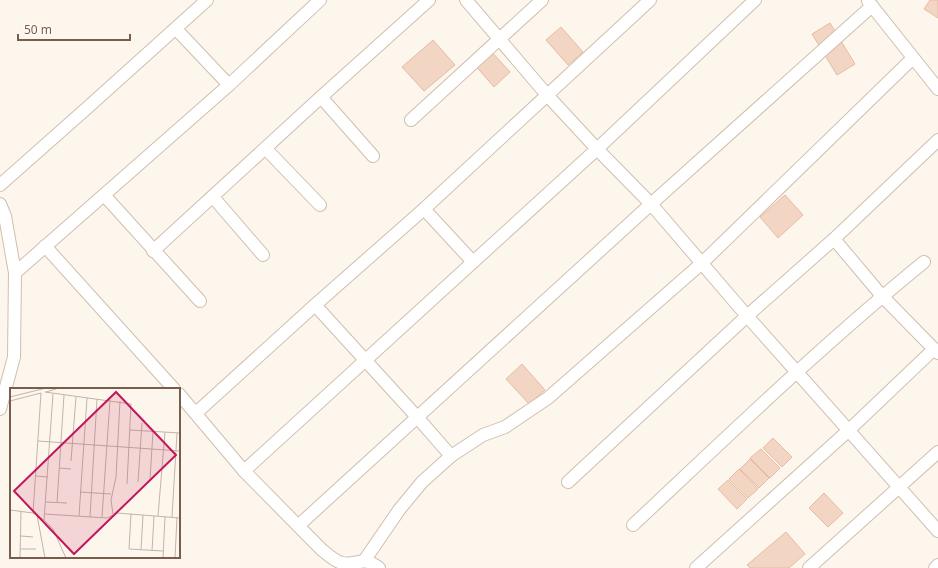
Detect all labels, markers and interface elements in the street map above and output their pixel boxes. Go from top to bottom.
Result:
scale bar [18,16,130,42]
text: 50 m [24,21,52,38]
inset map [10,388,180,558]

